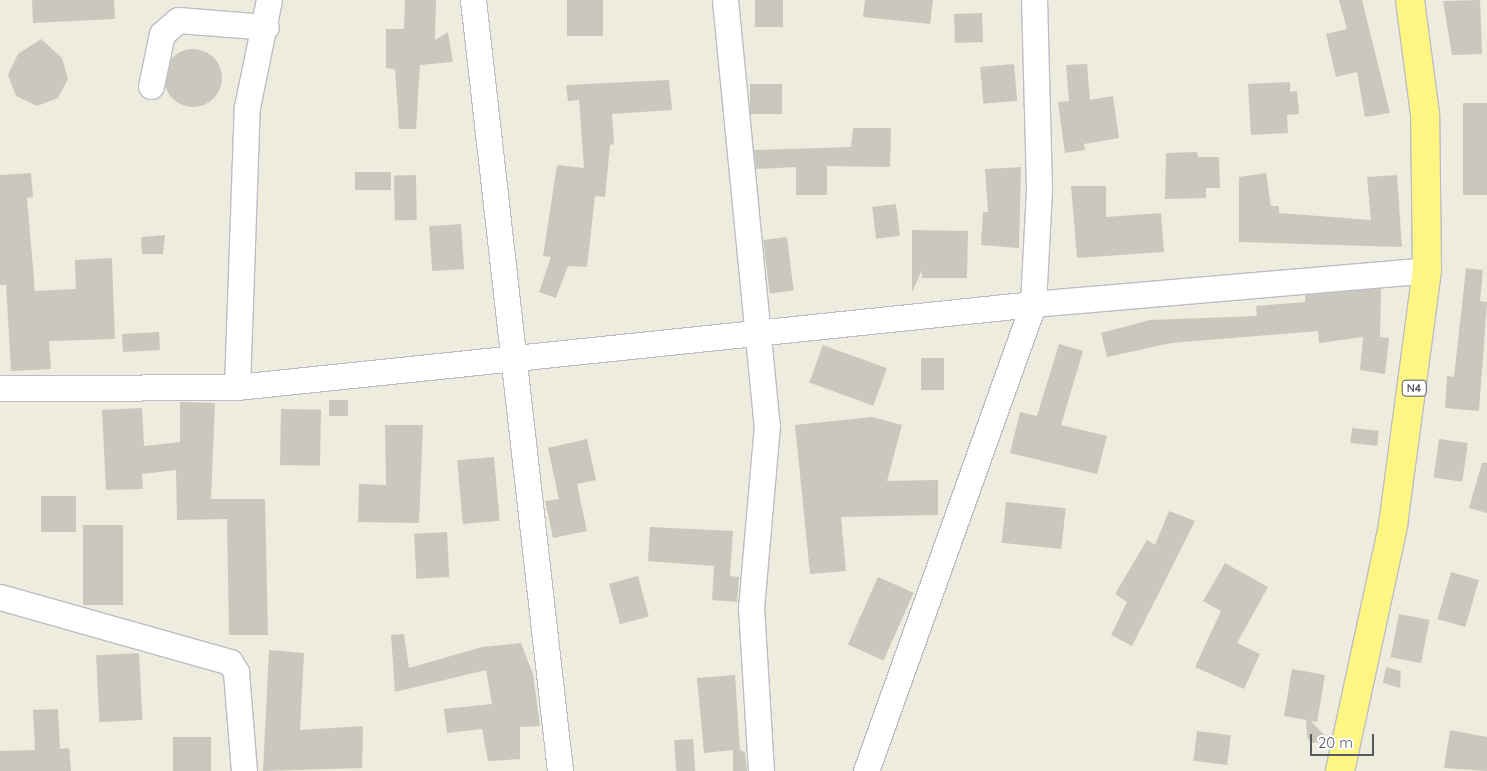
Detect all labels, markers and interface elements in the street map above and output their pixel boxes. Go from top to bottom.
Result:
road number: N4 [1402,379,1426,396]
scale bar [1312,724,1376,756]
text: 20 m [1318,733,1353,752]

